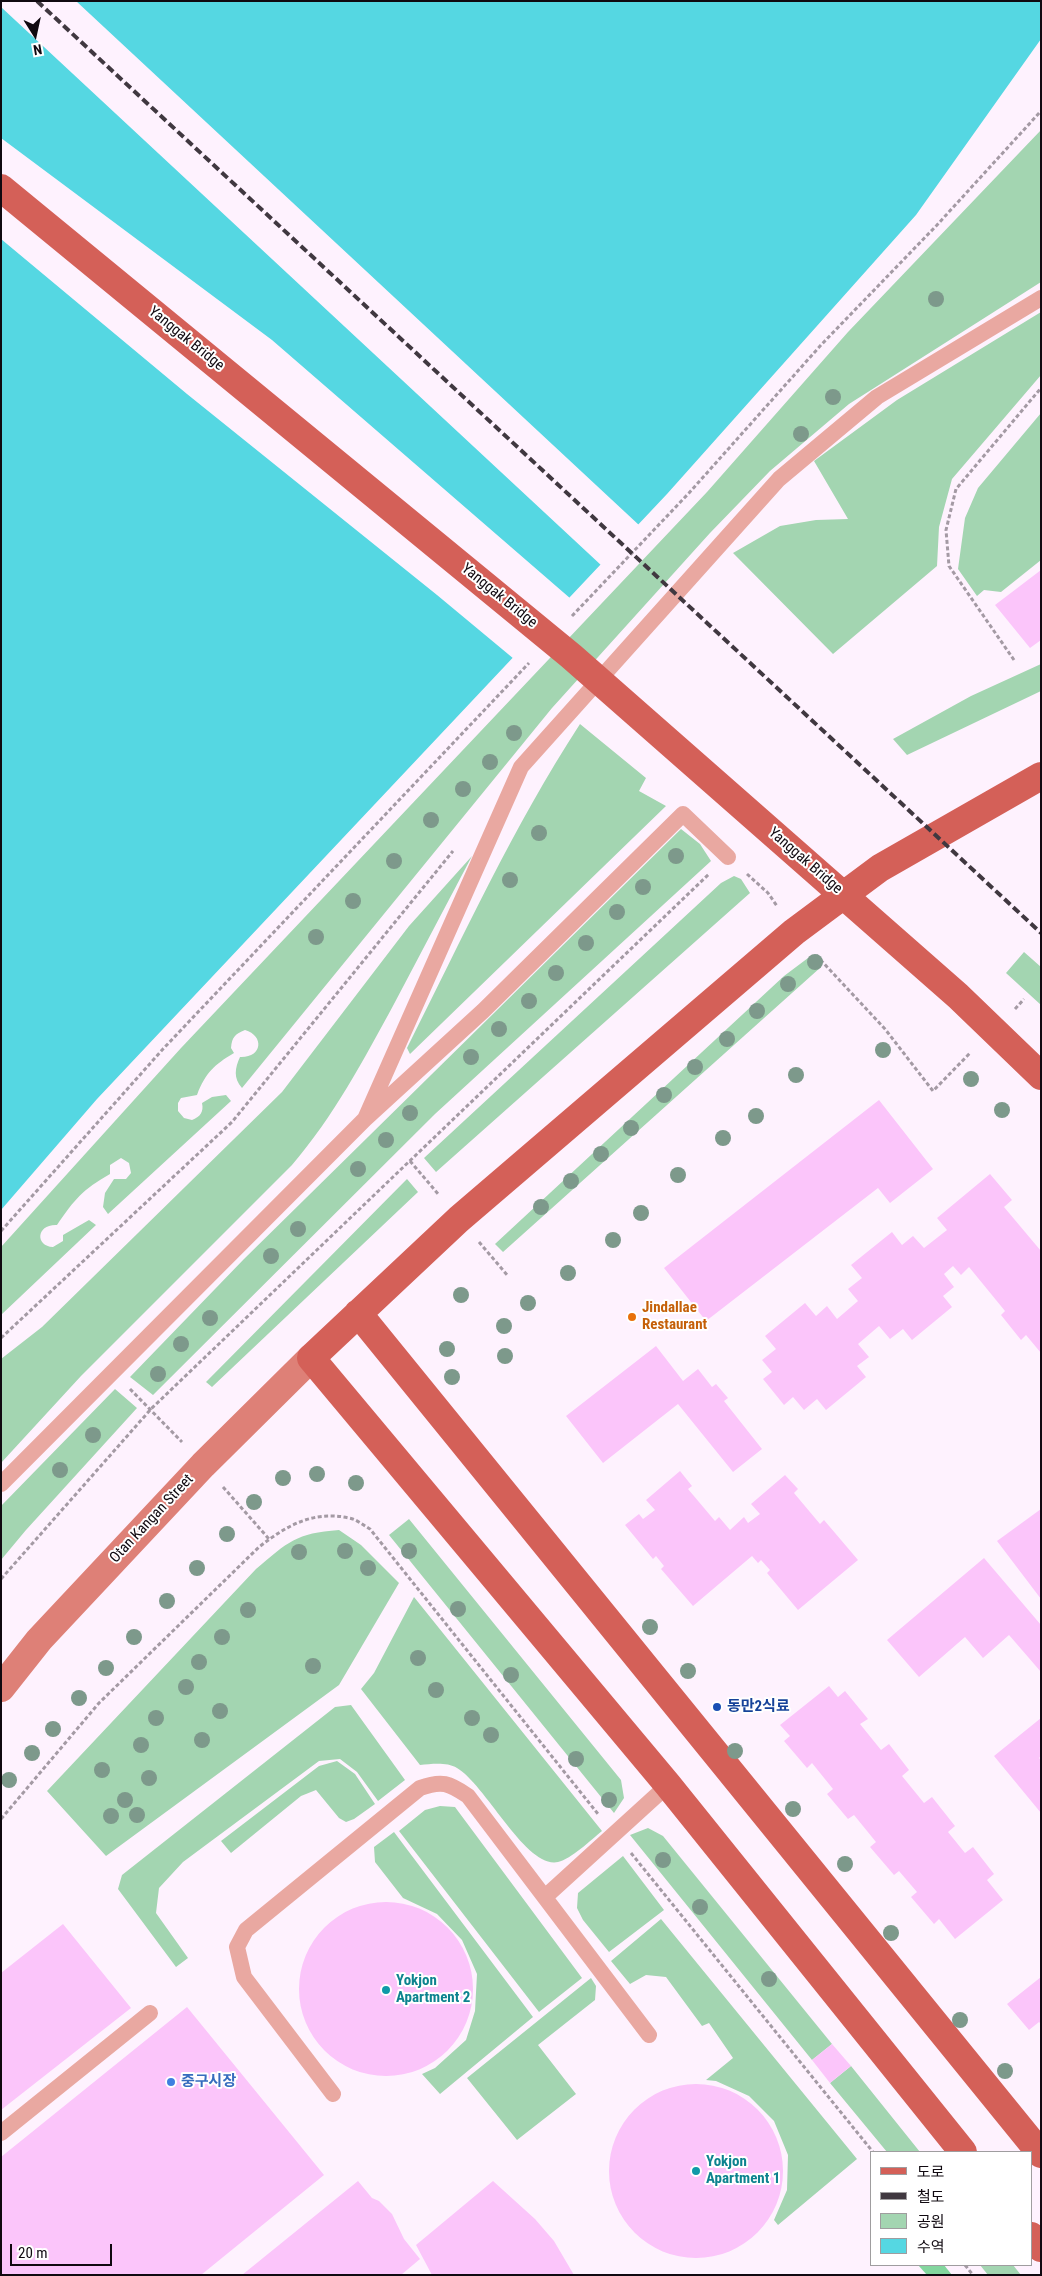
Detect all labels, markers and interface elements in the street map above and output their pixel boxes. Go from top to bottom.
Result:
north arrow [10,10,60,60]
text: N [32,41,43,58]
street label: Yanggak Bridge [145,303,227,375]
street label: Yanggak Bridge [458,560,540,632]
street label: Yanggak Bridge [764,824,846,898]
place label: Jindallae Restaurant [642,1299,707,1334]
marker: Jindallae Restaurant [626,1311,638,1323]
street label: Otan Kangan Street [106,1471,198,1567]
place label: 동만2식료 [727,1698,790,1716]
marker: 동만2식료 [711,1701,723,1713]
place label: Yokjon Apartment 2 [396,1972,470,2007]
marker: Yokjon Apartment 2 [380,1984,392,1996]
place label: 중구시장 [181,2073,236,2091]
marker: 중구시장 [165,2076,177,2088]
legend [870,2151,1032,2266]
place label: Yokjon Apartment 1 [706,2153,780,2188]
text: 도로 [917,2163,945,2181]
marker: Yokjon Apartment 1 [690,2165,702,2177]
text: 철도 [917,2188,945,2206]
text: 공원 [917,2213,945,2231]
scale bar [12,2234,115,2266]
text: 수역 [917,2238,945,2256]
text: 20 m [18,2244,48,2262]

